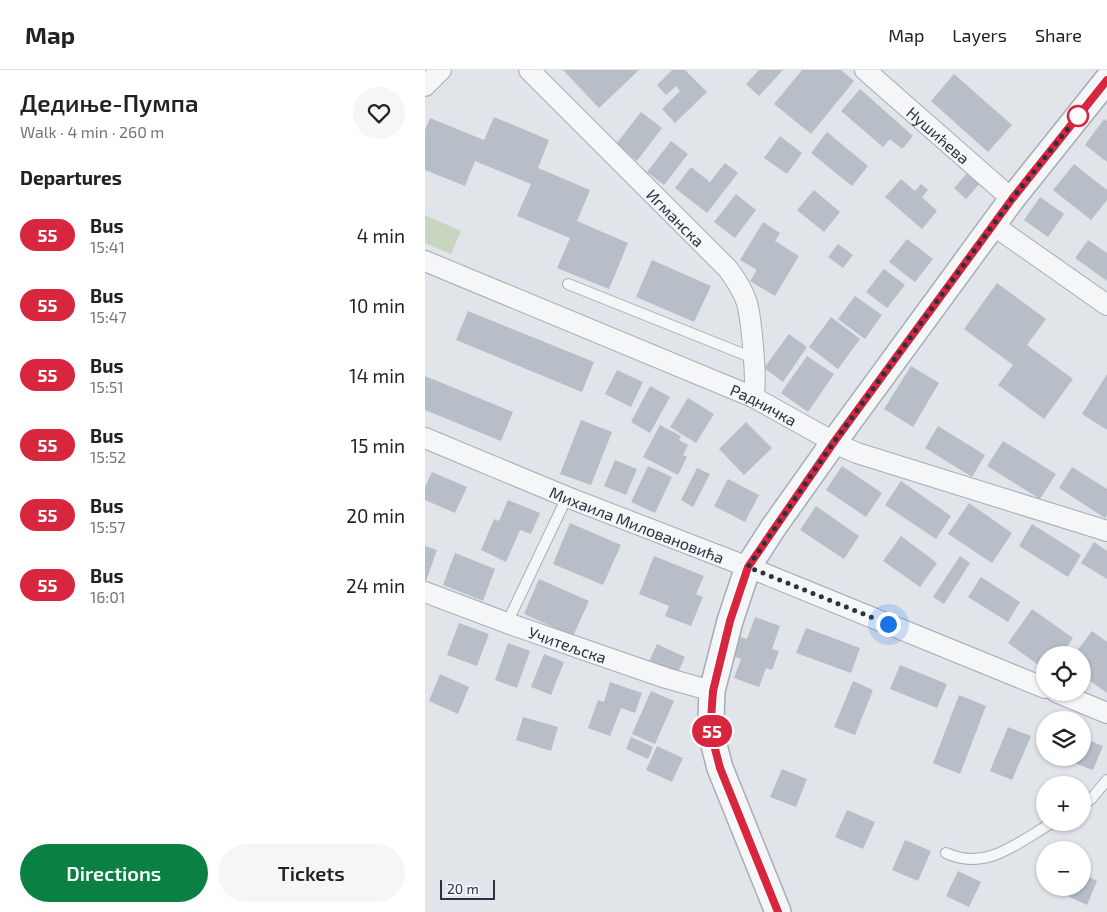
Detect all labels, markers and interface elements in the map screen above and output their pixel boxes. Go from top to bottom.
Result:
text: Map [25,20,75,49]
text: Map [888,24,924,46]
text: Layers [952,24,1007,46]
text: Share [1035,24,1082,46]
button: heart [353,87,405,139]
text: Дедиње-Пумпа [20,88,198,117]
street label: Нушићева [903,102,974,167]
unlabelled marker [1067,105,1089,127]
text: Walk · 4 min · 260 m [20,122,164,141]
text: Departures [20,166,122,189]
street label: Игманска [643,184,709,250]
text: Bus [90,214,124,237]
text: 55 [38,224,57,246]
text: 4 min [357,224,405,247]
text: 15:41 [90,237,125,256]
text: Bus [90,284,124,307]
text: 55 [38,294,57,316]
text: 10 min [349,294,405,317]
text: 15:47 [90,307,127,326]
text: Bus [90,354,124,377]
text: 55 [38,364,57,386]
text: 14 min [349,364,405,387]
text: 15:51 [90,377,124,396]
street label: Радничка [728,379,801,429]
text: Bus [90,424,124,447]
text: 55 [38,434,57,456]
text: 15 min [351,434,405,457]
text: 15:52 [90,447,126,466]
street label: Михаила Миловановића [547,481,727,567]
text: Bus [90,494,124,517]
text: 55 [38,504,57,526]
text: 20 min [346,504,405,527]
text: 15:57 [90,517,126,536]
text: Bus [90,564,124,587]
text: 55 [38,574,57,596]
text: 24 min [346,574,405,597]
text: 16:01 [90,587,125,606]
your location [876,612,901,637]
street label: Учитељска [526,622,609,666]
map controls [1036,646,1091,896]
button: locate [1036,646,1091,701]
button: layers [1036,711,1091,766]
line badge: 55 [689,715,735,747]
text: 55 [702,720,722,742]
button: + [1036,776,1091,831]
button: − [1036,841,1091,896]
button: Directions [20,844,208,902]
button: Tickets [218,844,405,902]
scale bar [440,877,495,900]
text: 20 m [447,880,479,897]

